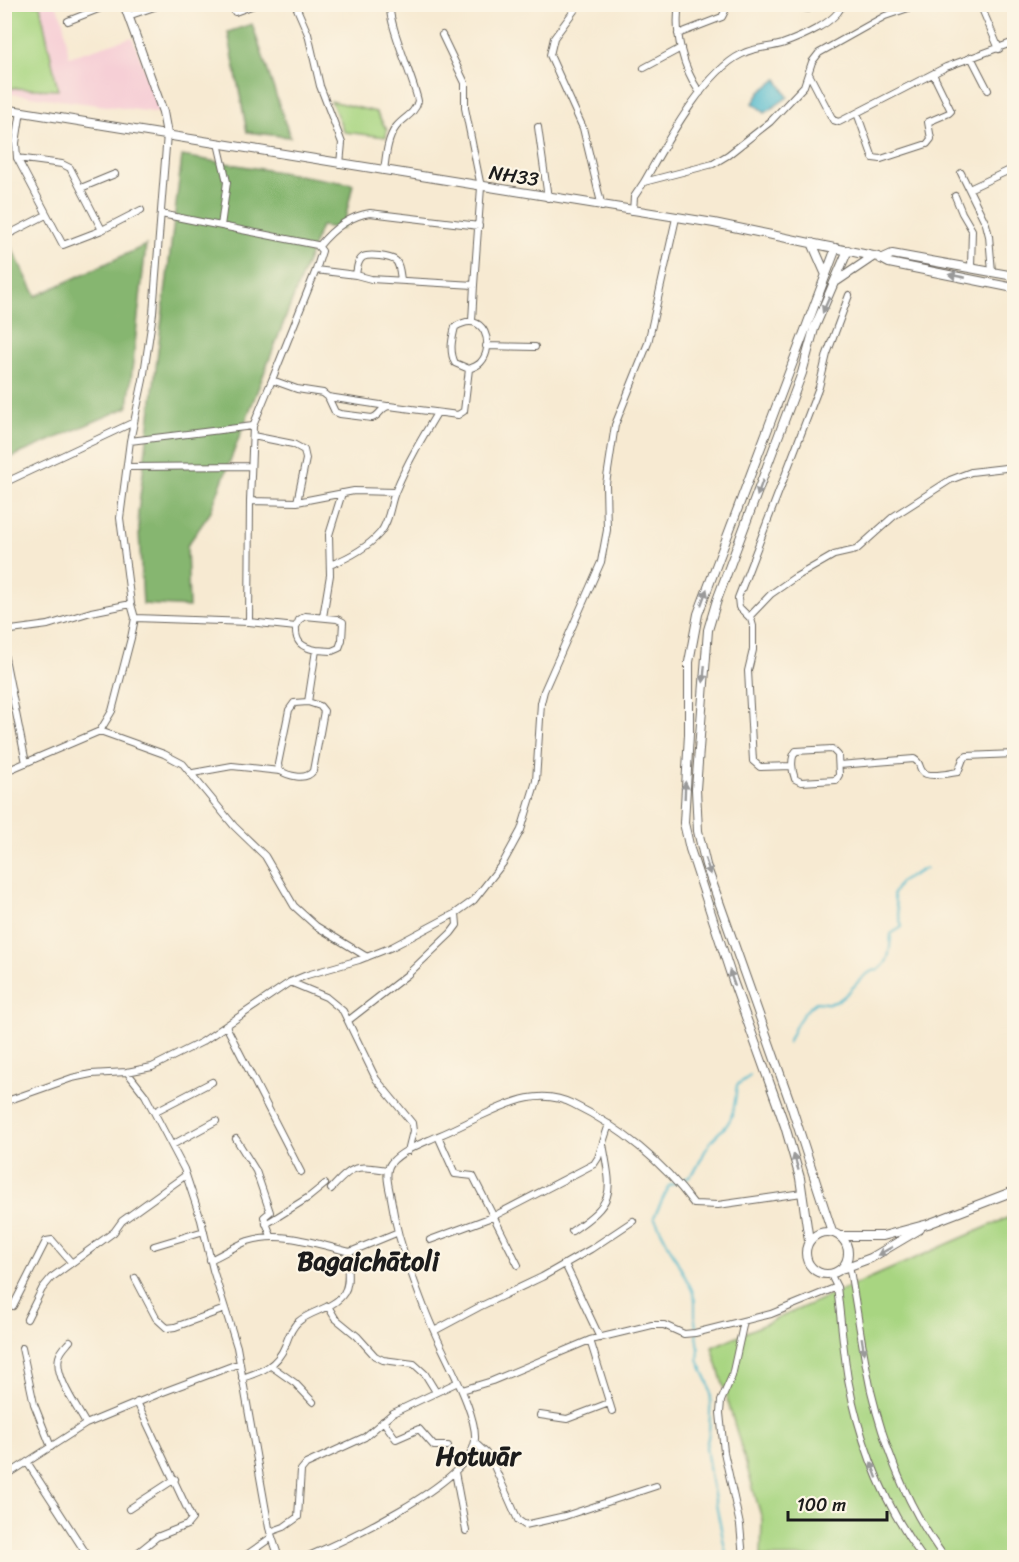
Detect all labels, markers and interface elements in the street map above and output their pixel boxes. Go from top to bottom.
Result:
street label: NH33 [487,155,541,197]
one-way arrow [948,271,967,280]
one-way arrow [821,296,830,313]
one-way arrow [755,479,764,497]
one-way arrow [700,588,710,606]
one-way arrow [699,664,709,683]
one-way arrow [681,781,690,800]
one-way arrow [703,858,713,876]
one-way arrow [727,969,737,987]
one-way arrow [791,1153,800,1171]
district label: Bagaichātoli [297,1238,441,1284]
one-way arrow [877,1245,893,1256]
one-way arrow [859,1336,868,1355]
district label: Hotwār [436,1433,523,1479]
one-way arrow [869,1461,879,1479]
scale bar [788,1484,887,1522]
text: 100 m [797,1489,846,1521]

